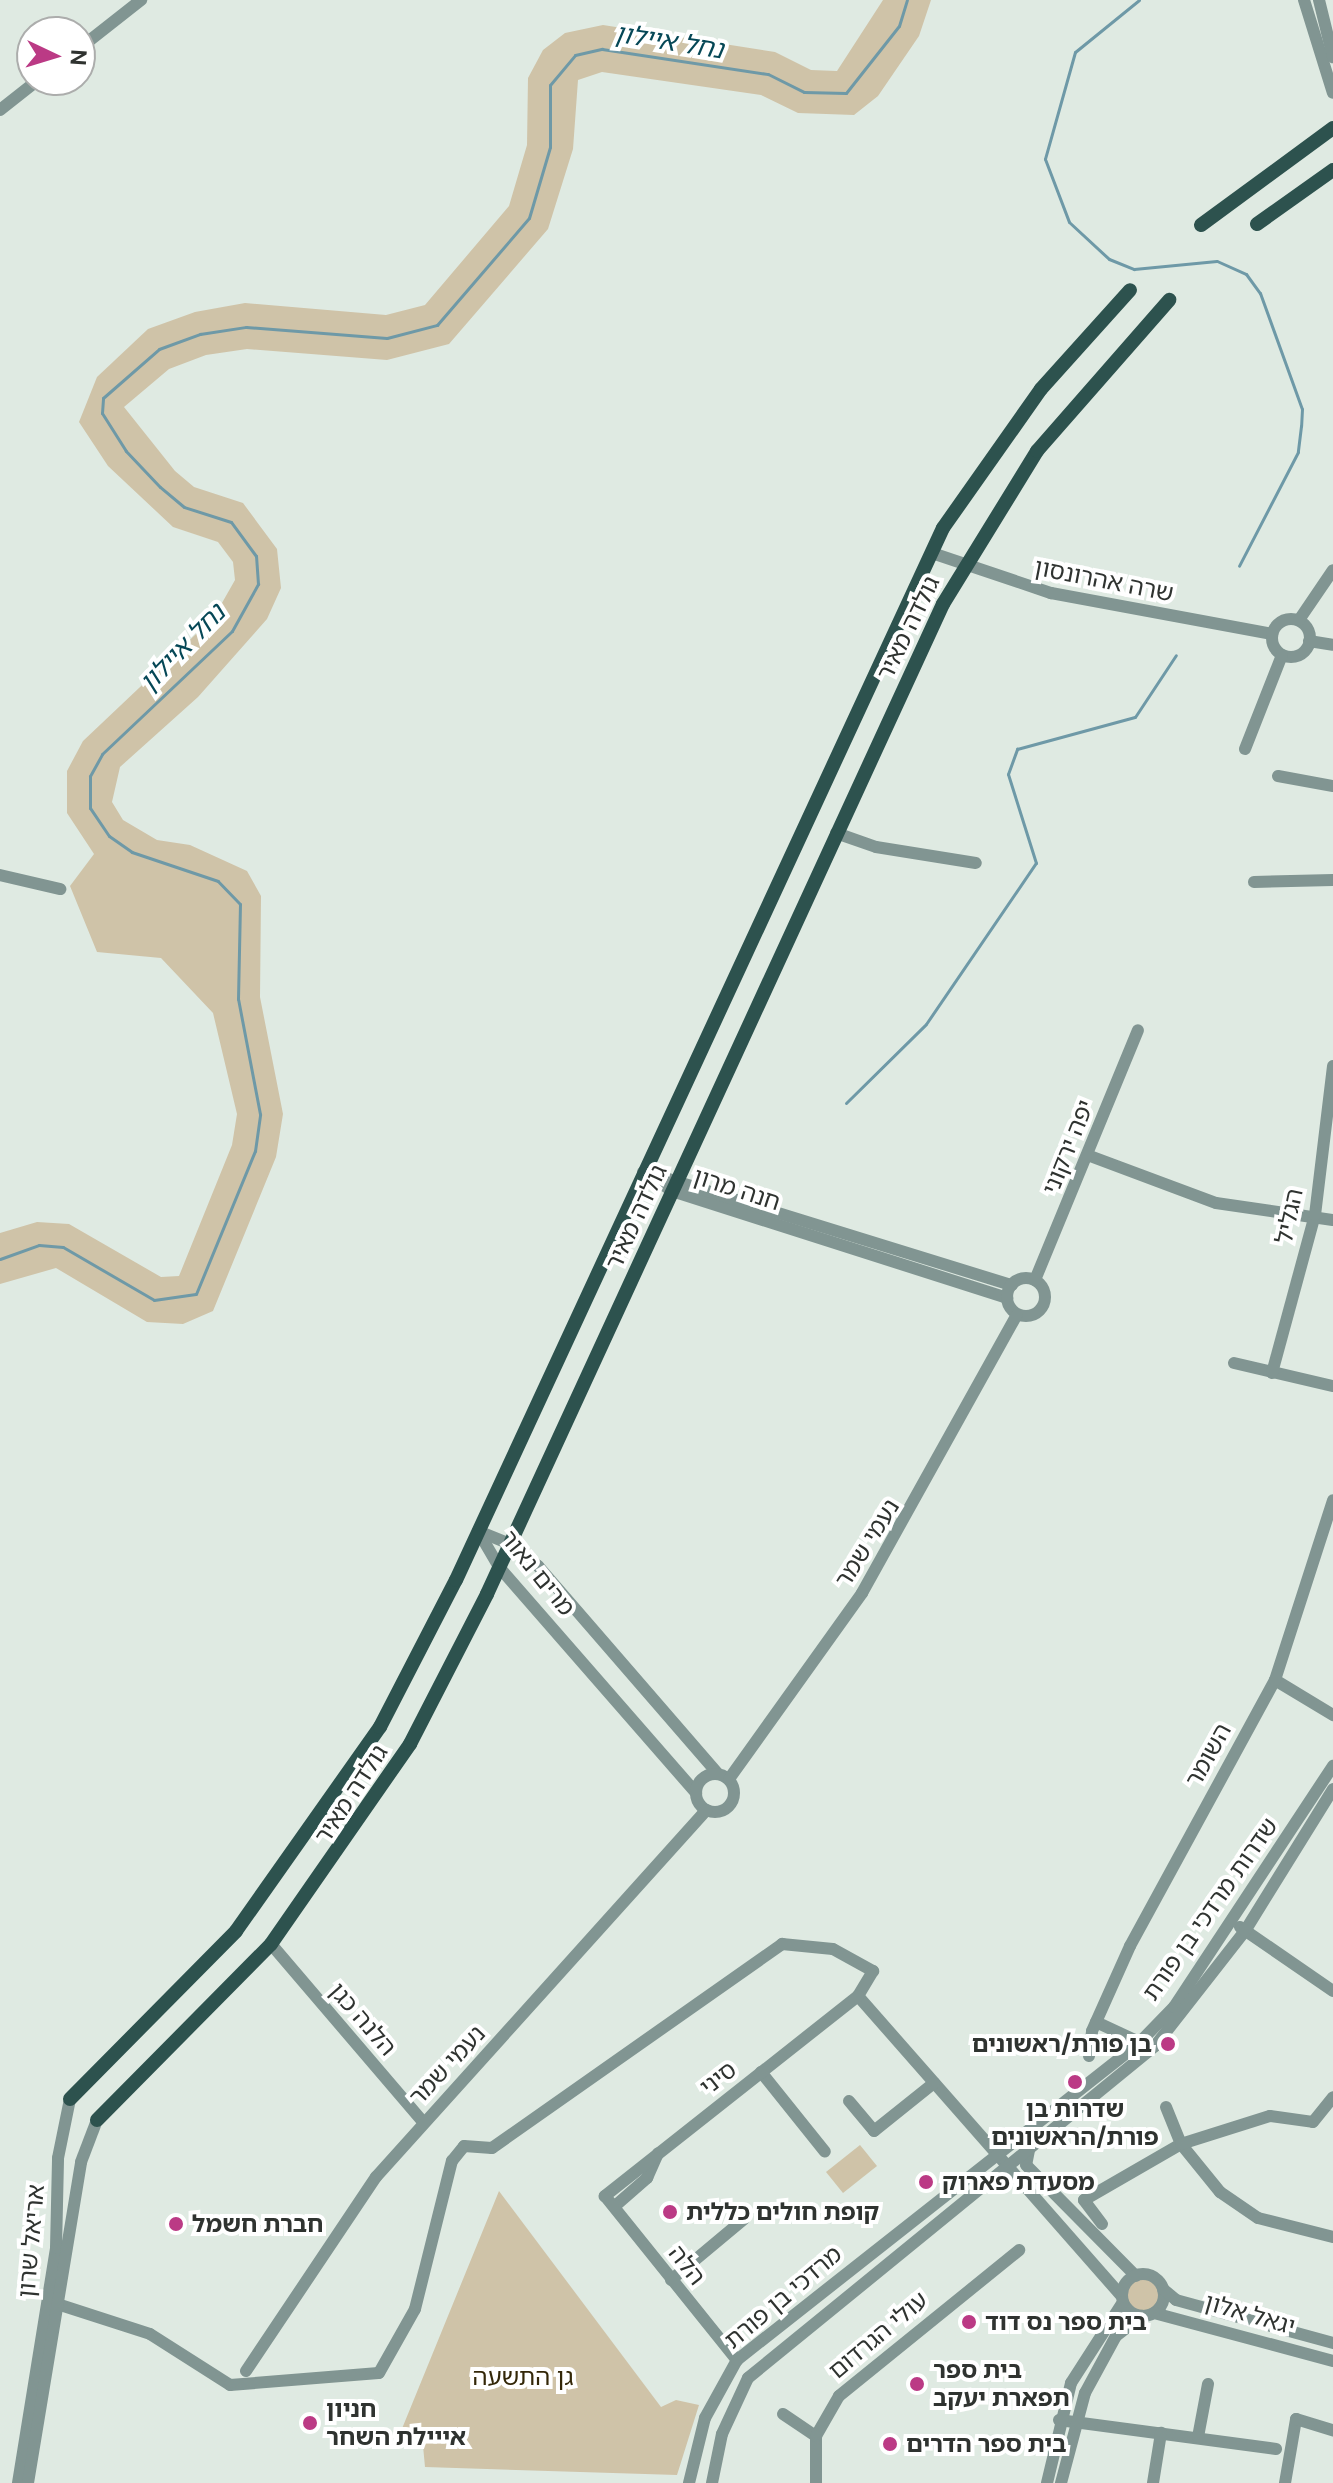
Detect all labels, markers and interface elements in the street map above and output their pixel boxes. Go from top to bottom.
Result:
north arrow [16,16,96,96]
water label: נחל איילון [613,18,725,66]
text: N [63,49,93,67]
street label: שרה אהרונסון [1032,552,1176,608]
street label: גולדה מאיר [870,571,946,685]
water label: נחל איילון [134,598,232,698]
street label: יפה ירקוני [1036,1095,1100,1199]
street label: גולדה מאיר [599,1160,673,1274]
street label: חנה מרון [690,1161,784,1217]
street label: הגליל [1269,1186,1309,1246]
street label: נעמי שמר [829,1494,905,1592]
street label: מרים נאור [495,1525,581,1621]
street label: השומר [1179,1718,1237,1792]
street label: גולדה מאיר [308,1739,394,1849]
street label: שדרות מרדכי בן פורת [1136,1812,1284,2006]
street label: הלנה כגן [323,1977,403,2061]
street label: נעמי שמר [403,2019,491,2111]
place label: בן פורת/ראשונים [972,2030,1152,2058]
marker: בן פורת/ראשונים [1159,2035,1177,2053]
street label: סיני [694,2055,742,2101]
marker: שדרות בן פורת/הראשונים [1066,2073,1084,2091]
place label: שדרות בן פורת/הראשונים [991,2095,1159,2151]
place label: מסעדת פארוק [942,2168,1095,2196]
marker: מסעדת פארוק [917,2173,935,2191]
street label: אריאל שרון [12,2183,50,2299]
place label: קופת חולים כללית [686,2198,879,2226]
marker: קופת חולים כללית [661,2203,679,2221]
place label: חברת חשמל [192,2210,323,2238]
marker: חברת חשמל [167,2215,185,2233]
street label: הלה [663,2239,711,2291]
street label: מרדכי בן פורת [719,2240,847,2354]
street label: עולי הגרדום [823,2285,933,2385]
street label: יגאל אלון [1201,2287,1299,2341]
place label: בית ספר נס דוד [985,2308,1147,2336]
marker: בית ספר נס דוד [960,2313,978,2331]
place label: בית ספר תפארת יעקב [933,2356,1070,2412]
park label: גן התשעה [472,2363,574,2391]
marker: בית ספר תפארת יעקב [908,2375,926,2393]
place label: חניון אייילת השחר [326,2395,466,2451]
marker: חניון אייילת השחר [301,2414,319,2432]
place label: בית ספר הדרים [906,2430,1066,2458]
marker: בית ספר הדרים [881,2435,899,2453]

